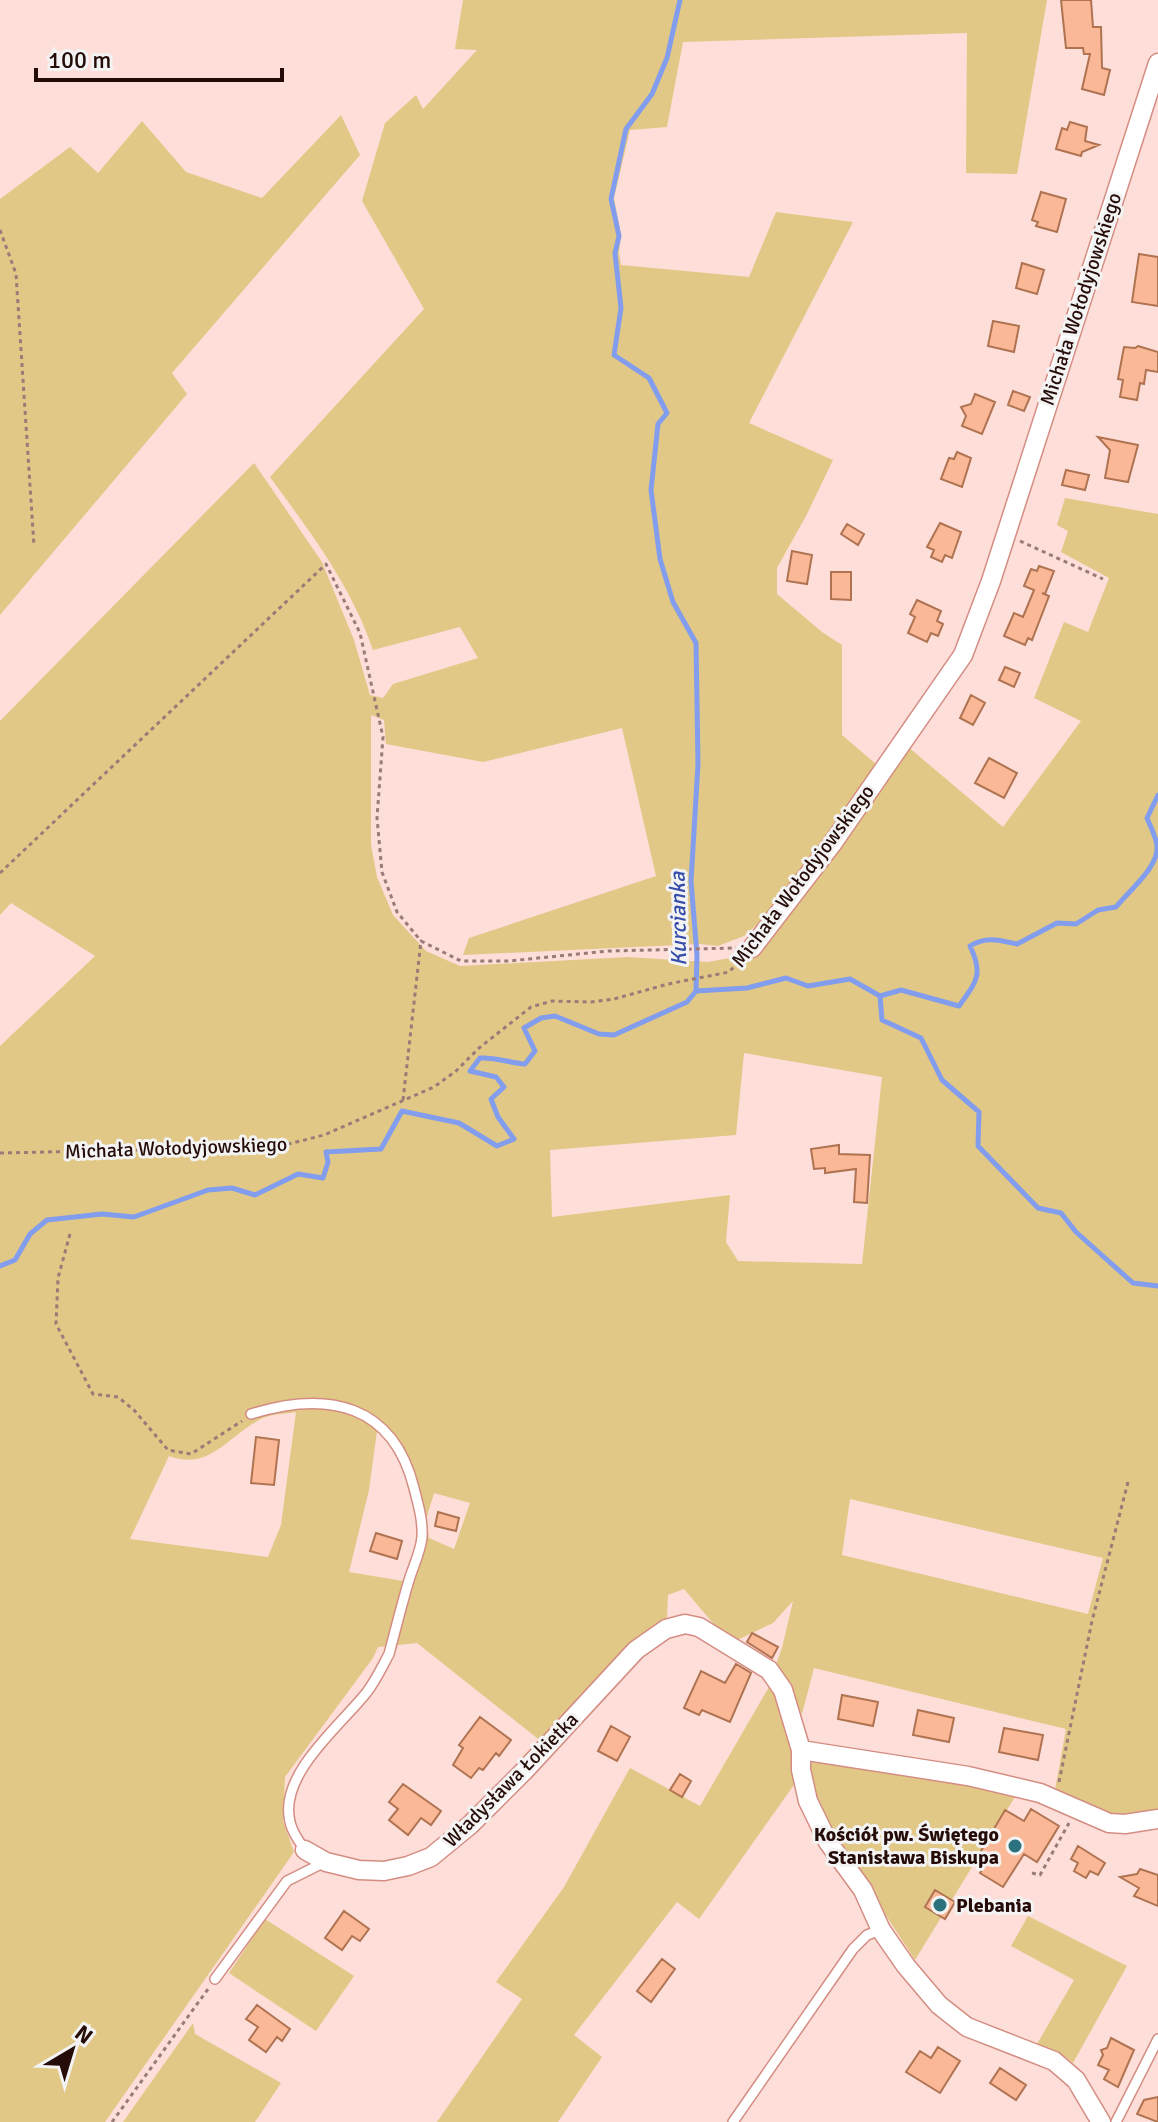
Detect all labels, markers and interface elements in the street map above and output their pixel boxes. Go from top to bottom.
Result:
scale bar [36,32,282,82]
text: 100 m [48,45,111,75]
street label: Michała Wołodyjowskiego [1035,189,1127,409]
street label: Michała Wołodyjowskiego [726,780,880,972]
water label: Kurcianka [664,871,692,966]
street label: Michała Wołodyjowskiego [64,1132,288,1164]
street label: Władysława Łokietka [438,1707,584,1853]
place label: Kościół pw. Świętego Stanisława Biskupa [814,1822,999,1870]
marker: Kościół pw. Świętego Stanisława Biskupa [1006,1837,1024,1855]
place label: Plebania [956,1893,1032,1918]
marker: Plebania [931,1896,949,1914]
north arrow [32,2010,112,2090]
text: N [70,2019,98,2050]

